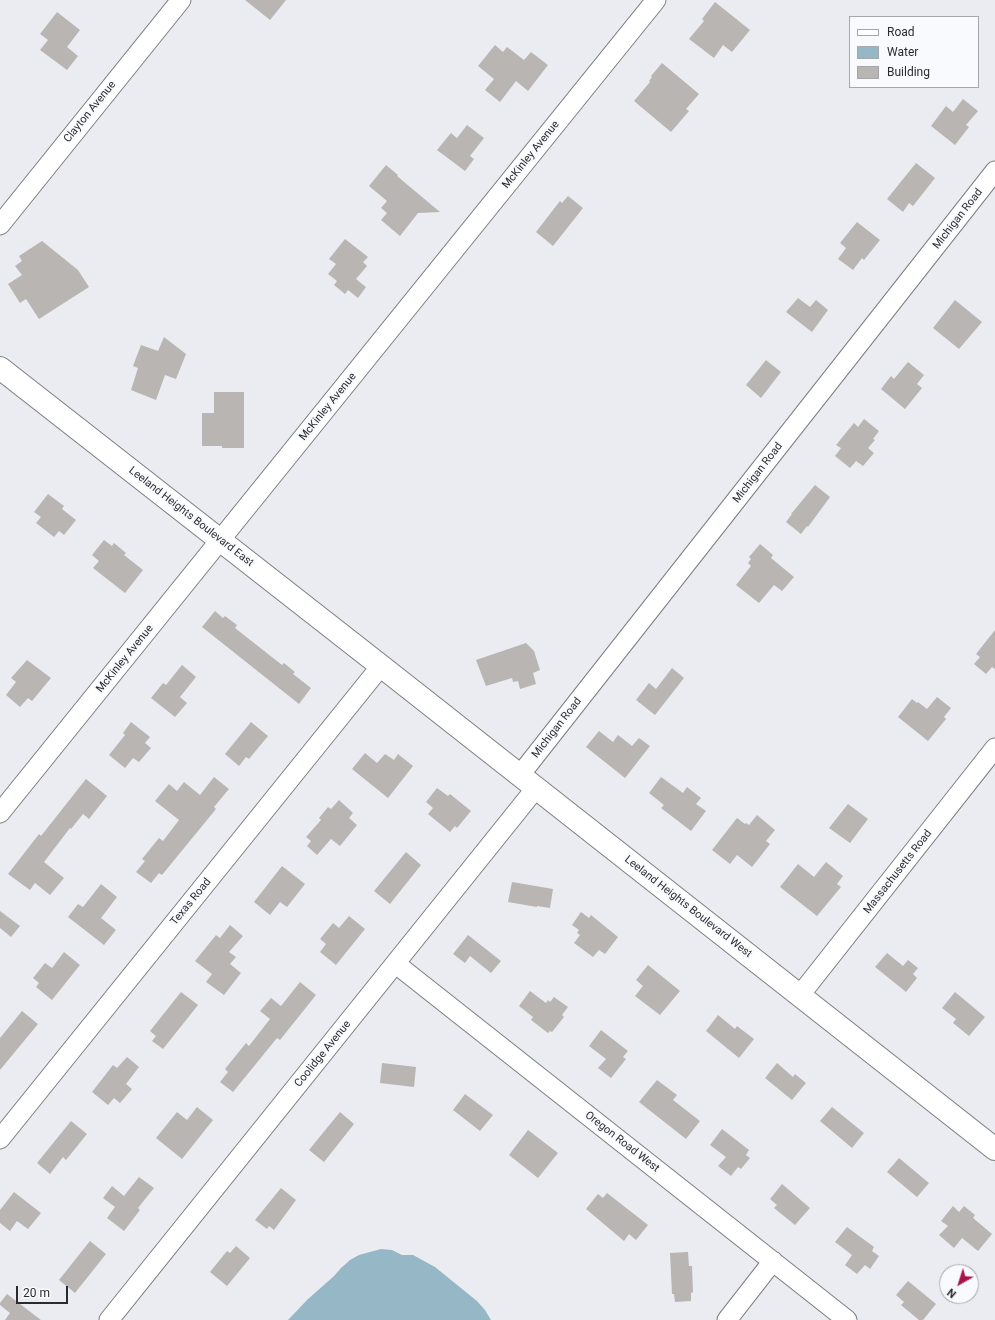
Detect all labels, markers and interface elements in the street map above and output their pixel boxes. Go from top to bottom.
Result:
legend [849,16,979,88]
text: Road [887,25,915,39]
text: Water [887,45,918,59]
text: Building [887,65,930,79]
street label: Clayton Avenue [61,79,119,145]
street label: McKinley Avenue [500,118,562,192]
street label: Michigan Road [930,186,986,252]
street label: McKinley Avenue [297,370,359,444]
street label: Michigan Road [730,440,786,506]
street label: Leeland Heights Boulevard East [126,464,256,570]
street label: McKinley Avenue [94,622,156,696]
street label: Michigan Road [529,695,585,761]
street label: Massachusetts Road [861,827,935,917]
street label: Leeland Heights Boulevard West [622,853,754,961]
street label: Texas Road [168,876,214,928]
street label: Coolidge Avenue [292,1018,354,1090]
street label: Oregon Road West [582,1109,662,1175]
north arrow [939,1264,979,1304]
scale bar [18,1278,70,1304]
text: N [945,1285,959,1300]
text: 20 m [23,1286,50,1300]

